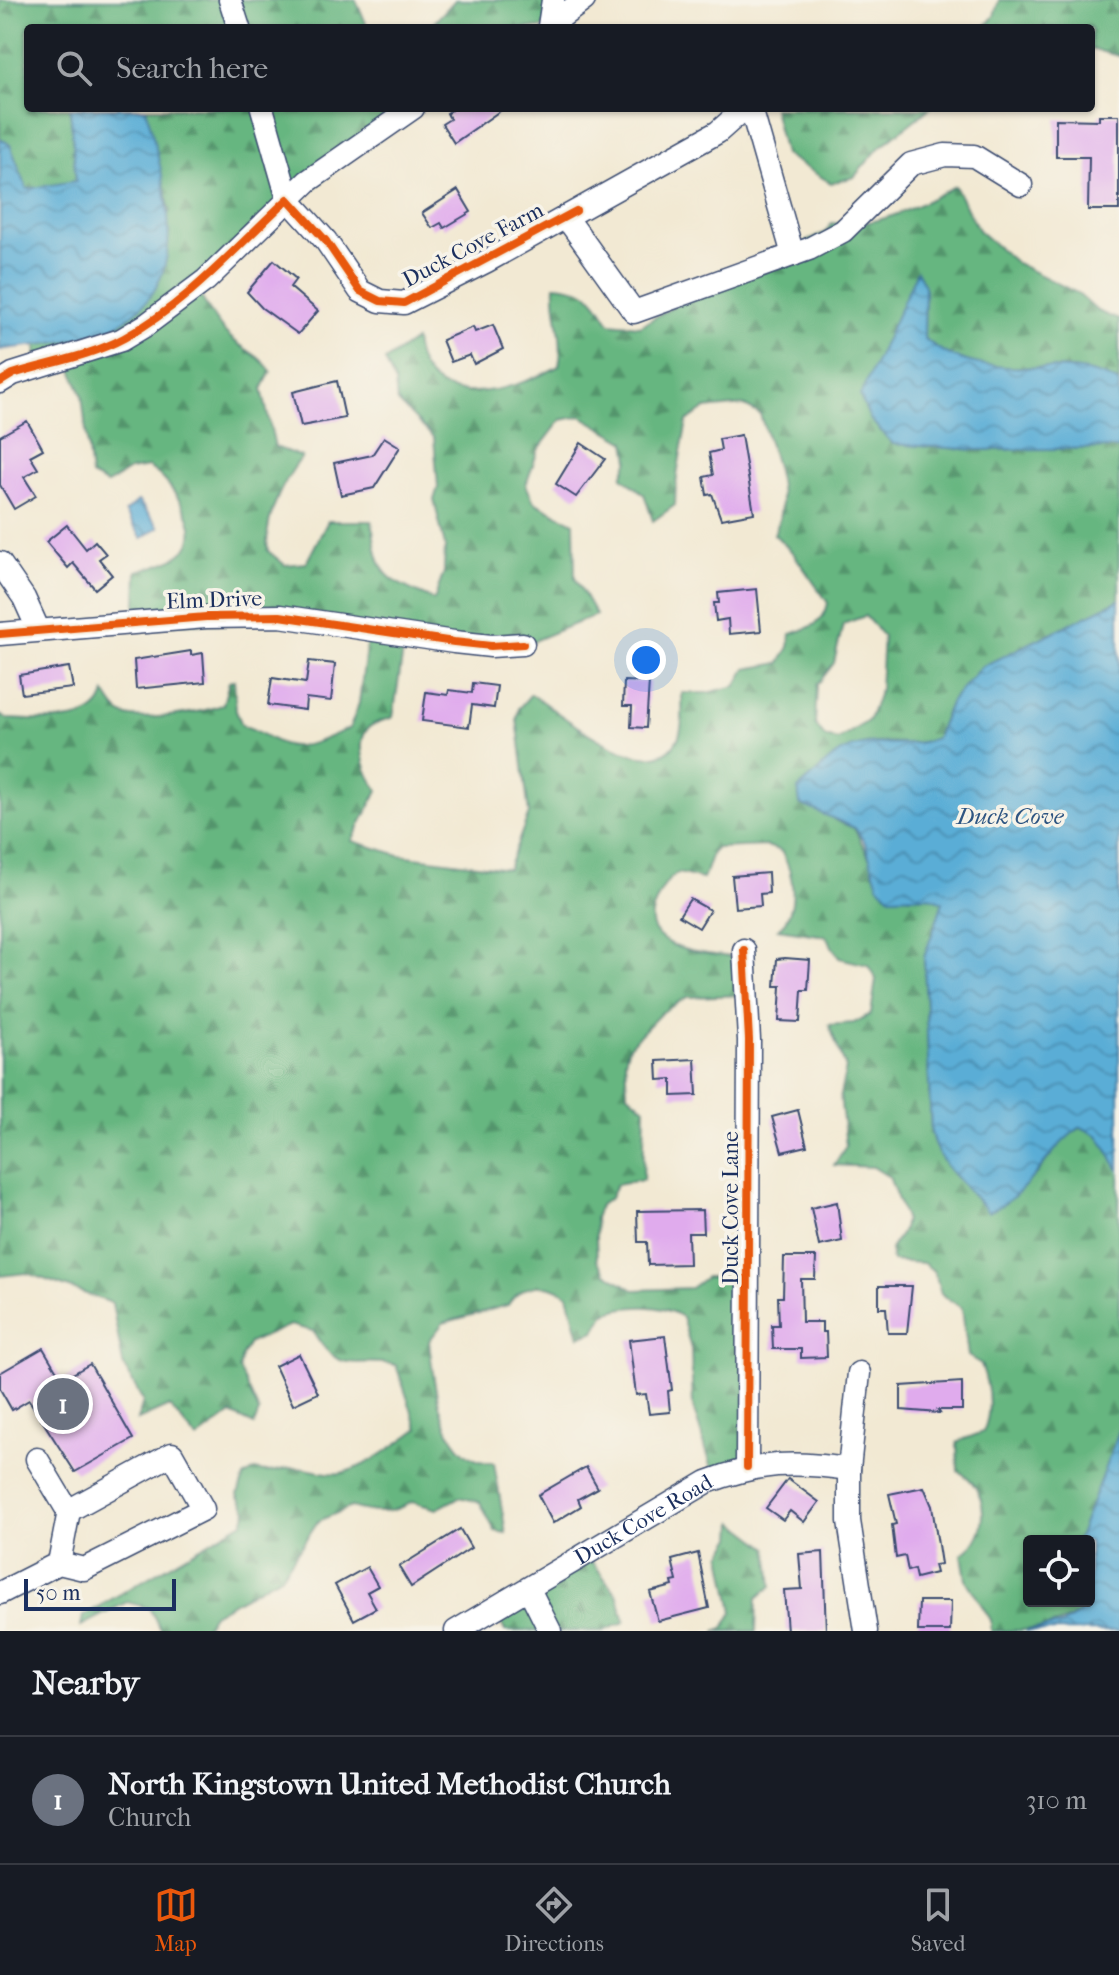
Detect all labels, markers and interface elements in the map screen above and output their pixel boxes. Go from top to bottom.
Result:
search box [24,24,1095,112]
icon: search [52,46,96,90]
text: Search here [116,51,268,86]
street label: Duck Cove Farm [398,197,549,293]
street label: Elm Drive [165,585,263,615]
your location [626,640,666,680]
water label: Duck Cove [955,802,1065,830]
street label: Duck Cove Lane [718,1131,744,1285]
pin: 1 [37,1374,89,1434]
street label: Duck Cove Road [570,1468,718,1571]
map controls [1023,1535,1095,1607]
button: locate [1023,1535,1095,1607]
scale bar [24,1575,176,1611]
text: 50 m [36,1580,81,1606]
text: Nearby [32,1663,139,1703]
text: North Kingstown United Methodist Church [108,1767,671,1802]
text: 1 [53,1785,63,1816]
text: 310 m [1026,1785,1087,1816]
text: Church [108,1802,191,1833]
tab: Map [154,1883,198,1957]
tab: Directions [505,1883,604,1957]
tab: Saved [911,1883,965,1957]

